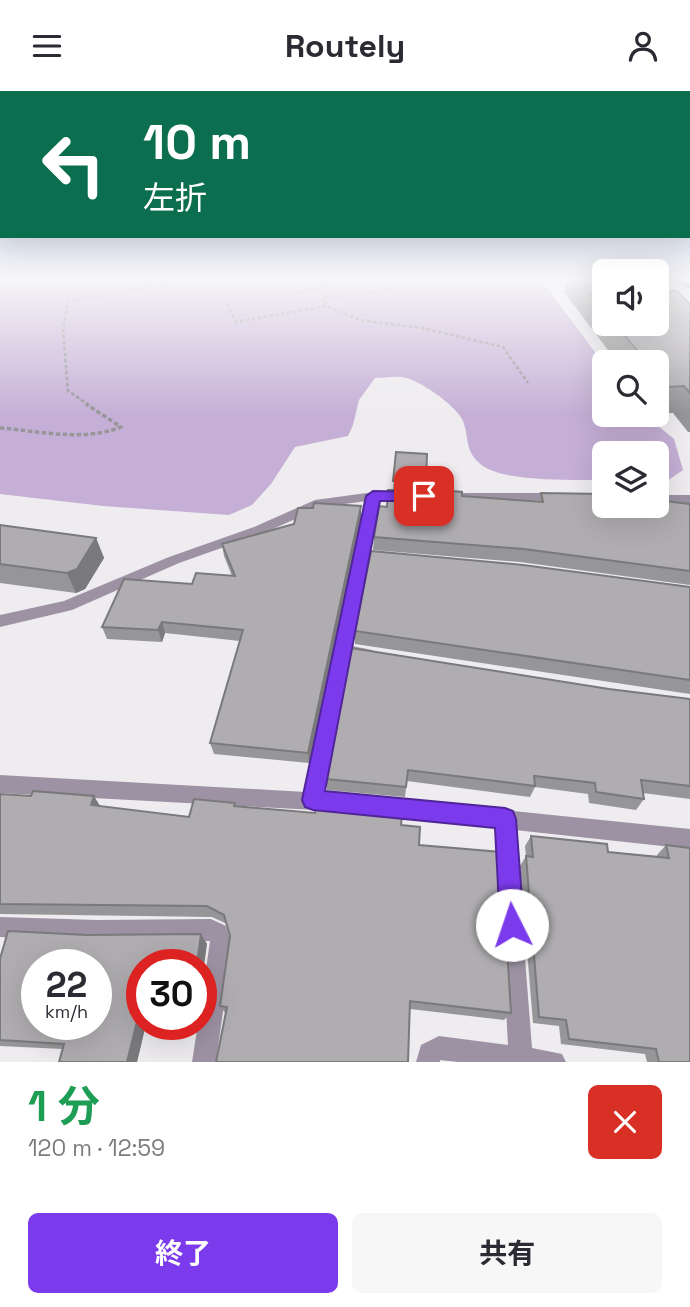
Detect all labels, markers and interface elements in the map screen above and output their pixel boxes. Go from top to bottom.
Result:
text: Routely [285,26,405,66]
icon: menu [28,27,66,65]
icon: person [624,27,662,65]
text: 10 m [143,111,251,173]
icon: left [28,119,119,210]
text: 左折 [143,178,207,218]
map controls [592,259,669,518]
button: sound [592,259,669,336]
button: search [592,350,669,427]
button: layers [592,441,669,518]
pin [394,466,454,526]
icon: arrive [405,477,443,515]
position arrow [475,888,549,962]
speed limit sign: 30 [126,949,217,1040]
text: 22 [46,963,87,1007]
text: km/h [45,1000,88,1023]
text: 1 分 [28,1080,100,1133]
button: close [588,1085,662,1159]
text: 120 m · 12:59 [28,1133,165,1163]
button: 終了 [28,1213,338,1293]
button: 共有 [352,1213,662,1293]

